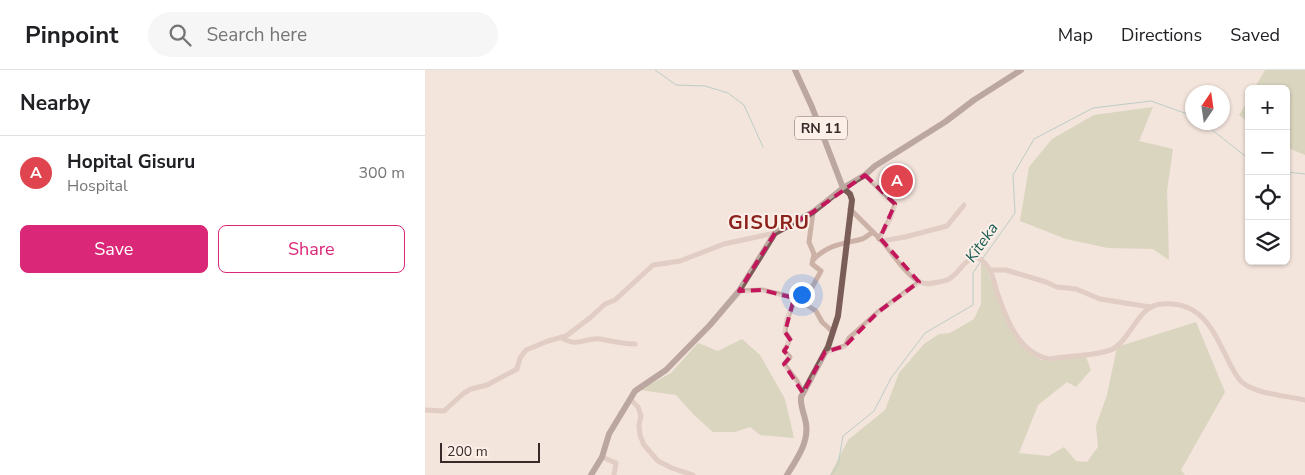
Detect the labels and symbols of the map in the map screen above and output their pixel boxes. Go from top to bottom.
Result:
north arrow [1185,85,1230,130]
road number: RN 11 [795,116,847,140]
pin: A [881,162,913,200]
district label: GISURU [728,209,810,236]
water label: Kiteka [960,218,1003,267]
your location [789,282,815,308]
scale bar [440,440,540,463]

